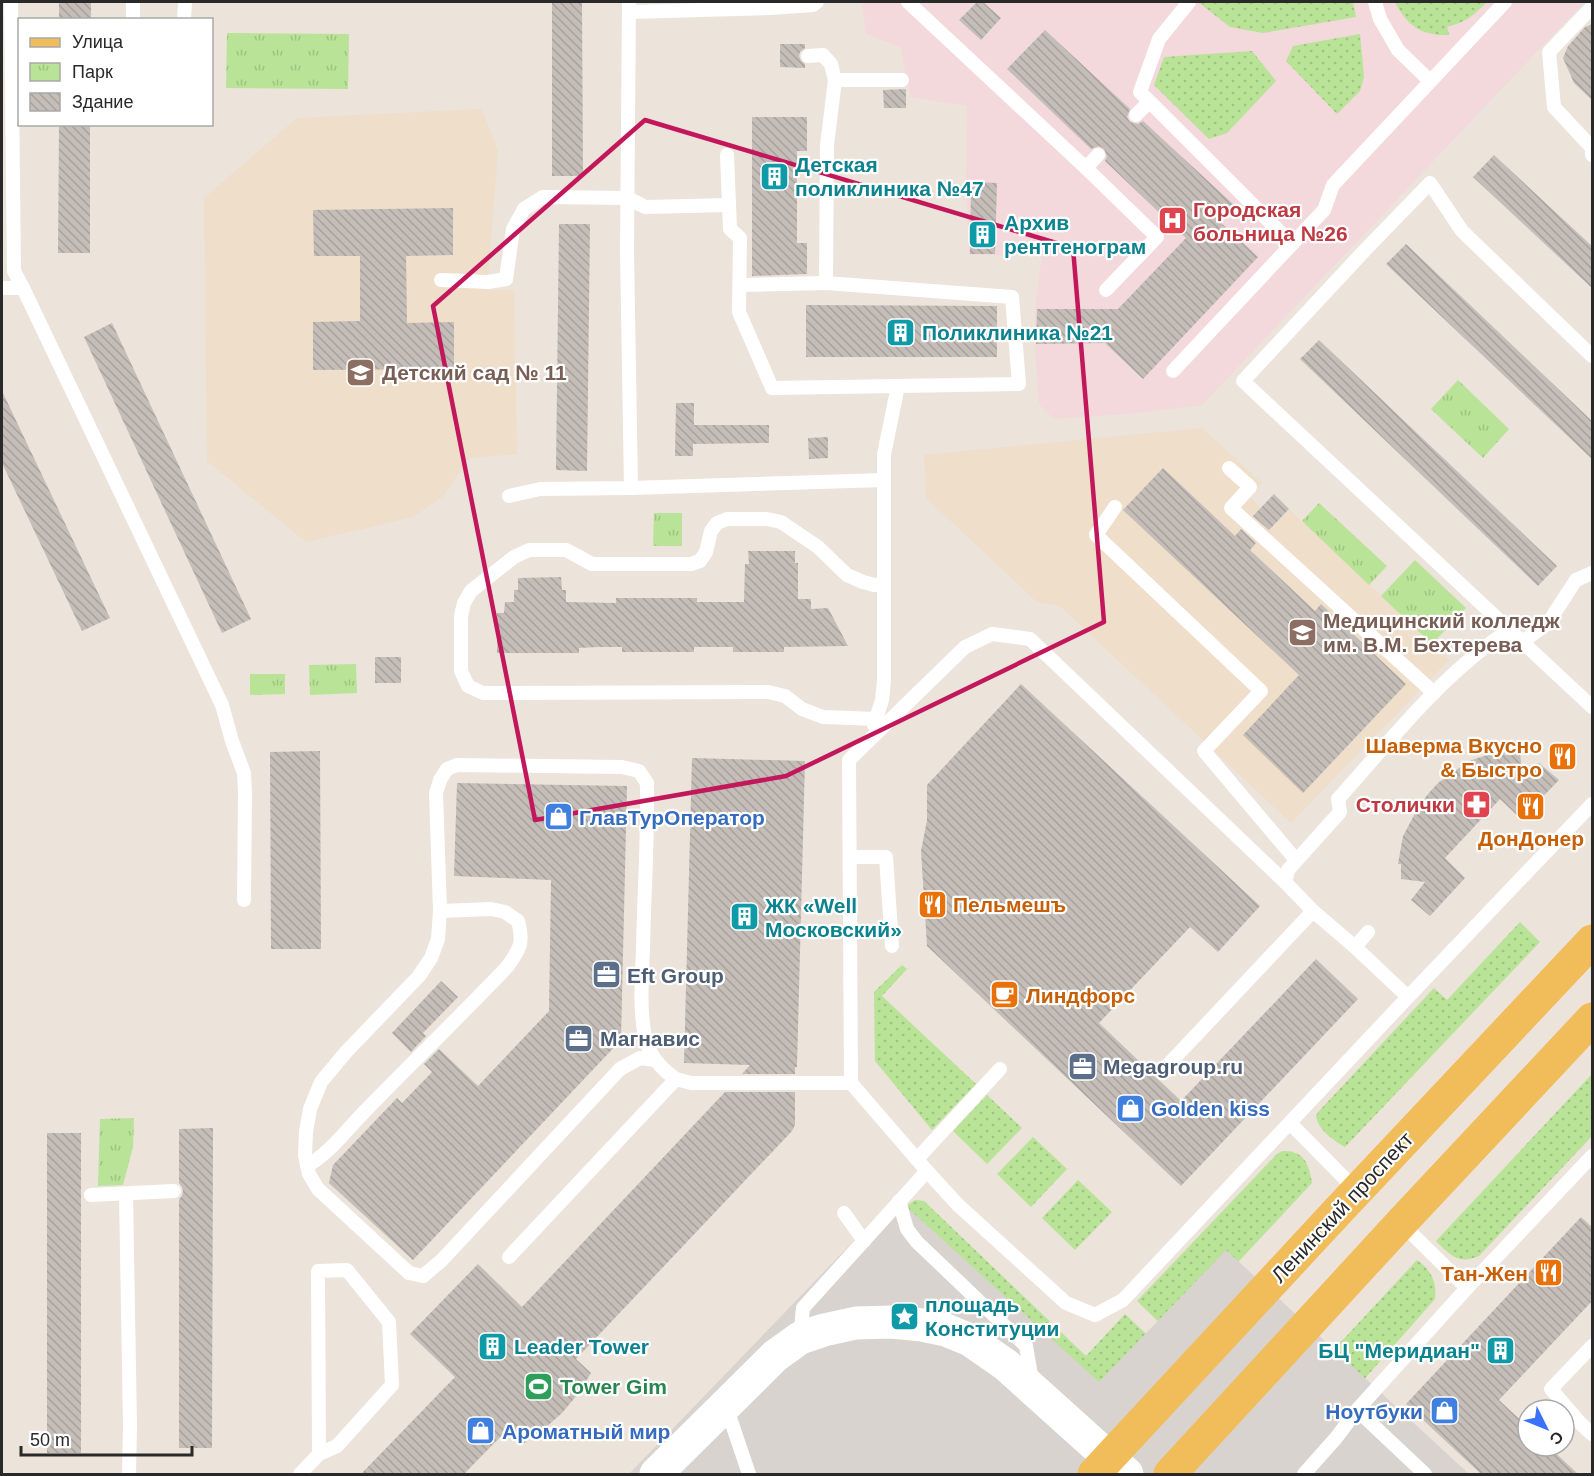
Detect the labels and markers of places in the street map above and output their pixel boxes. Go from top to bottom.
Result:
place label: Детская поликлиника №47 [795,153,984,200]
building icon: Детская поликлиника №47 [758,160,790,192]
place label: Городская больница №26 [1193,198,1348,245]
hospital icon: Городская больница №26 [1156,205,1188,237]
place label: Архив рентгенограм [1004,211,1146,258]
building icon: Архив рентгенограм [967,218,999,250]
building icon: Поликлиника №21 [885,316,917,348]
place label: Поликлиника №21 [922,321,1113,344]
school or university icon: Детский сад № 11 [345,356,377,388]
place label: Детский сад № 11 [382,361,567,384]
place label: Медицинский колледж им. В.М. Бехтерева [1323,609,1561,656]
school or university icon: Медицинский колледж им. В.М. Бехтерева [1286,616,1318,648]
place label: Шаверма Вкусно & Быстро [1366,734,1542,781]
restaurant icon: Шаверма Вкусно & Быстро [1547,741,1579,773]
pharmacy icon: Столички [1460,788,1492,820]
restaurant icon: ДонДонер [1515,791,1547,823]
place label: Столички [1356,793,1455,816]
shop icon: ГлавТурОператор [542,801,574,833]
place label: ГлавТурОператор [579,806,765,829]
place label: ДонДонер [1478,827,1584,850]
restaurant icon: Пельмешъ [916,888,948,920]
place label: Пельмешъ [953,893,1066,916]
place label: ЖК «Well Московский» [764,894,902,941]
building icon: ЖК «Well Московский» [728,901,760,933]
office icon: Eft Group [590,959,622,991]
place label: Eft Group [627,964,724,987]
cafe icon: Линдфорс [989,979,1021,1011]
place label: Линдфорс [1026,984,1135,1007]
office icon: Магнавис [563,1022,595,1054]
place label: Магнавис [600,1027,700,1050]
office icon: Megagroup.ru [1066,1050,1098,1082]
place label: Megagroup.ru [1103,1055,1243,1078]
shop icon: Golden kiss [1114,1092,1146,1124]
place label: Golden kiss [1151,1097,1270,1120]
restaurant icon: Тан-Жен [1533,1257,1565,1289]
place label: Тан-Жен [1441,1262,1528,1285]
place label: площадь Конституции [925,1293,1059,1340]
place icon: площадь Конституции [888,1300,920,1332]
building icon: Leader Tower [477,1330,509,1362]
building icon: БЦ "Меридиан" [1485,1334,1517,1366]
place label: Leader Tower [514,1335,649,1358]
place label: БЦ "Меридиан" [1318,1339,1480,1362]
sports icon: Tower Gim [523,1370,555,1402]
place label: Tower Gim [560,1375,667,1398]
shop icon: Ноутбуки [1428,1395,1460,1427]
place label: Ноутбуки [1325,1400,1423,1423]
shop icon: Ароматный мир [465,1415,497,1447]
place label: Ароматный мир [502,1420,670,1443]

